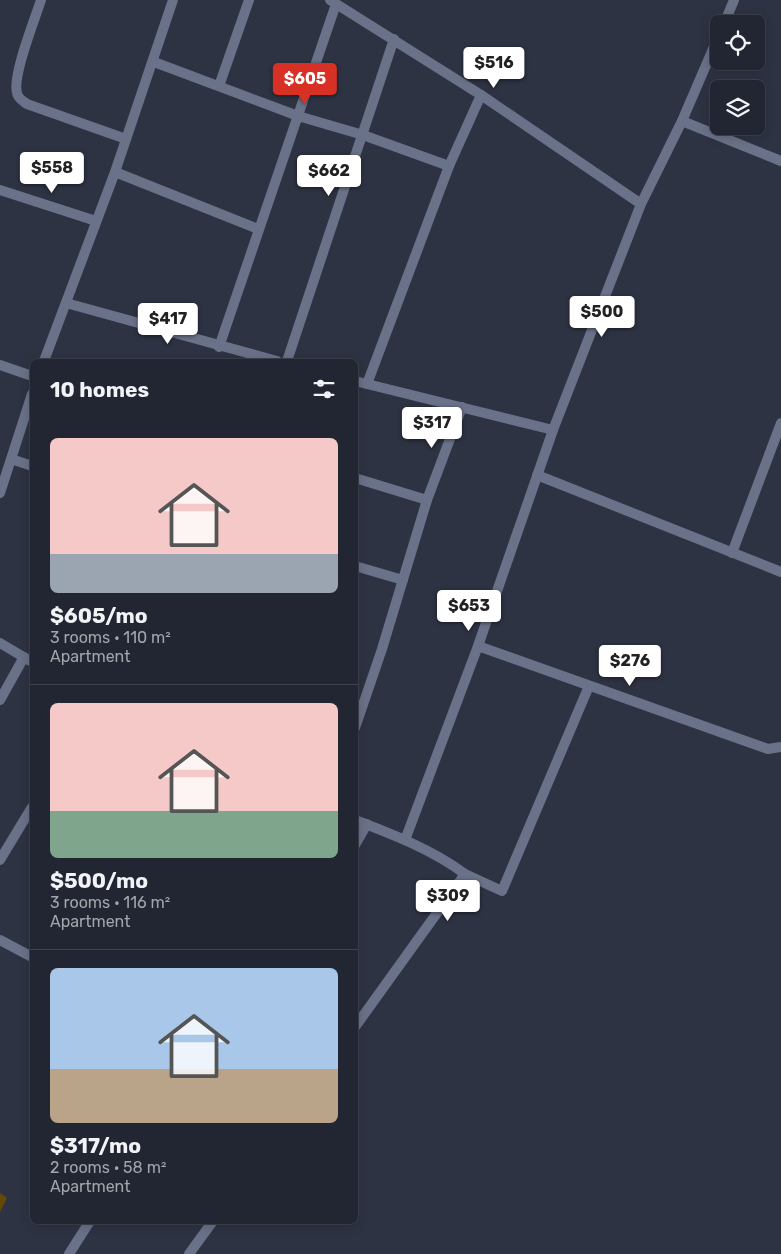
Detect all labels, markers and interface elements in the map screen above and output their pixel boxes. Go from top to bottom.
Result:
map controls [710,15,765,135]
button: locate [710,15,765,70]
pin: $516 [464,46,524,89]
text: $516 [474,53,514,72]
pin: $605 [275,62,335,105]
text: $605 [284,69,326,88]
button: layers [710,80,765,135]
pin: $558 [22,152,82,194]
pin: $662 [299,154,359,197]
text: $558 [31,158,73,177]
text: $662 [308,161,350,180]
pin: $500 [572,296,632,338]
pin: $417 [138,302,198,345]
text: $500 [581,302,623,321]
text: $417 [149,309,187,328]
icon: filters [310,375,338,403]
text: 10 homes [50,377,149,402]
pin: $317 [402,406,462,449]
text: $317 [413,413,451,432]
icon: home [149,470,239,560]
pin: $653 [439,590,499,632]
text: $653 [448,596,490,615]
text: $605/mo [50,603,148,628]
text: 3 rooms · 110 m² [50,628,171,647]
pin: $276 [600,644,660,687]
text: Apartment [50,647,130,666]
text: $276 [610,651,650,670]
icon: home [149,736,239,826]
text: $500/mo [50,868,148,893]
pin: $309 [418,880,478,922]
text: $309 [427,886,469,905]
text: 3 rooms · 116 m² [50,893,170,912]
text: Apartment [50,912,130,931]
icon: home [149,1001,239,1091]
text: $317/mo [50,1133,141,1158]
text: 2 rooms · 58 m² [50,1158,166,1177]
text: Apartment [50,1177,130,1196]

